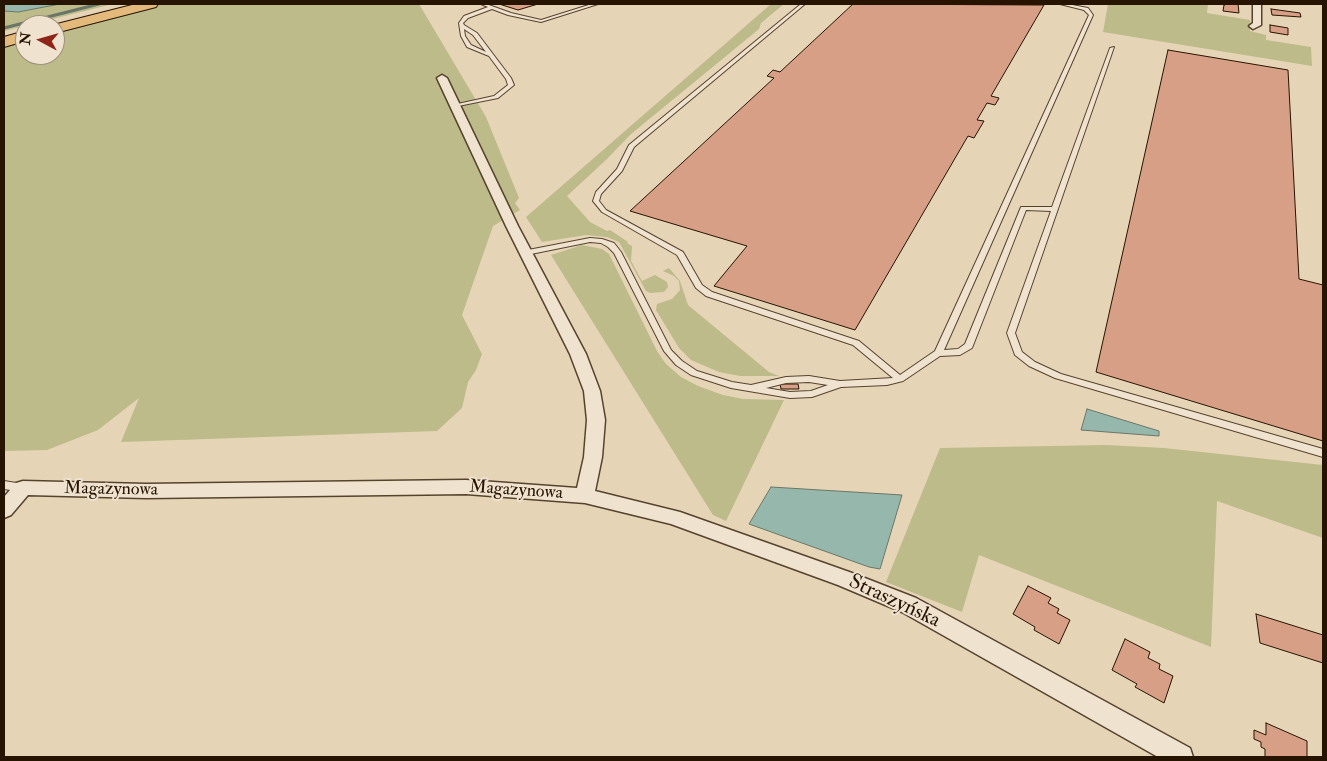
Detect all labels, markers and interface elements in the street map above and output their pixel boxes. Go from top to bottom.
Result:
north arrow [15,15,65,65]
text: N [16,31,35,46]
street label: Magazynowa [468,477,564,505]
street label: Magazynowa [64,478,158,502]
street label: Straszyńska [844,570,944,634]

